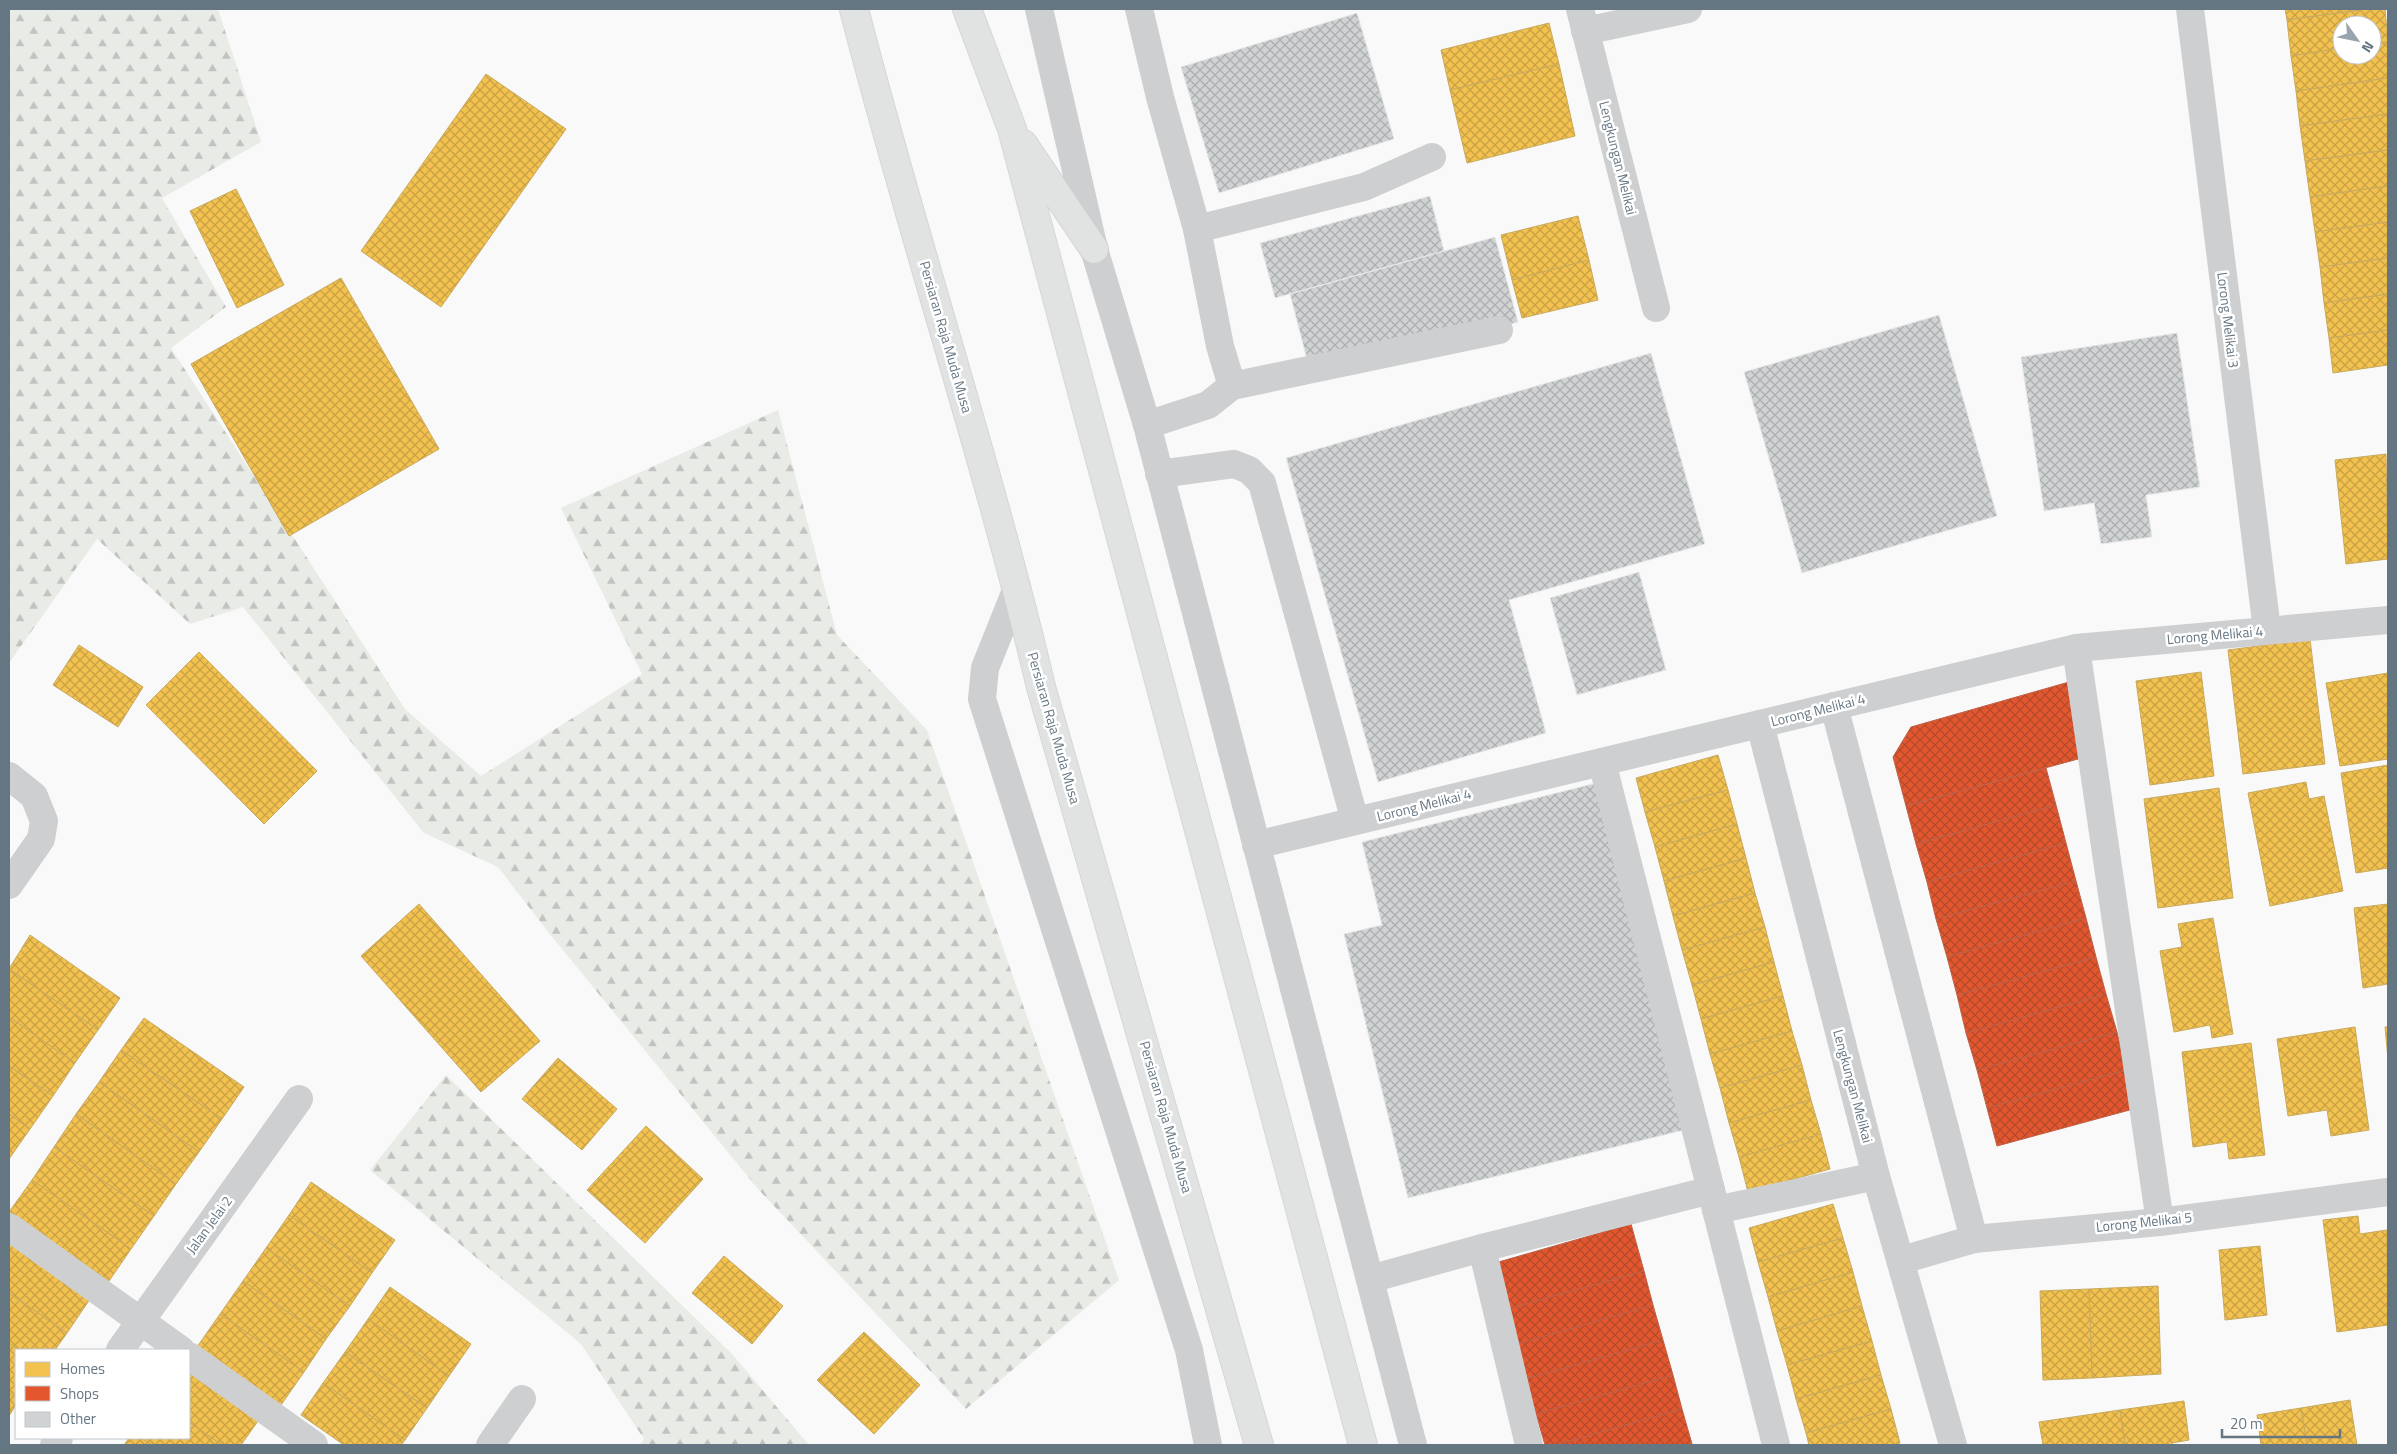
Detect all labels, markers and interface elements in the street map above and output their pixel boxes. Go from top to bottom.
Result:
north arrow [2332,15,2382,65]
text: N [2357,38,2380,57]
street label: Lengkungan Melikai [1594,99,1643,217]
street label: Persiaran Raja Muda Musa [915,258,978,415]
street label: Lorong Melikai 3 [2212,271,2245,369]
street label: Lorong Melikai 4 [2166,620,2264,649]
street label: Persiaran Raja Muda Musa [1023,649,1086,806]
street label: Lorong Melikai 4 [1768,688,1867,731]
street label: Lorong Melikai 4 [1374,783,1473,826]
street label: Lengkungan Melikai [1828,1027,1879,1145]
street label: Persiaran Raja Muda Musa [1135,1038,1198,1195]
street label: Jalan Jelai 2 [180,1191,237,1258]
street label: Lorong Melikai 5 [2095,1206,2193,1237]
legend [15,1349,190,1439]
text: Homes [60,1357,105,1380]
text: Shops [60,1382,99,1405]
scale bar [2222,1406,2340,1438]
text: Other [60,1407,96,1430]
text: 20 m [2230,1412,2263,1435]

